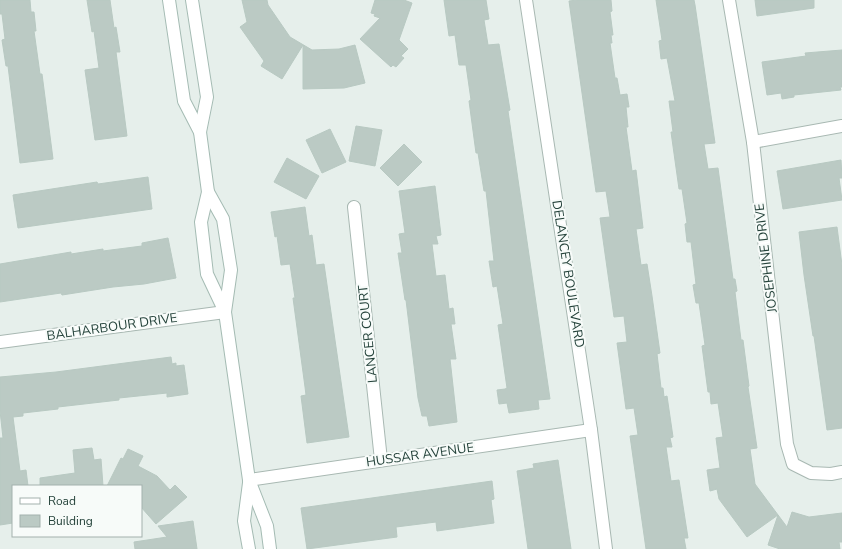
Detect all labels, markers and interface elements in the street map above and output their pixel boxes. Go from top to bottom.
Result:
street label: DELANCEY BOULEVARD [547,199,589,349]
street label: JOSEPHINE DRIVE [750,202,782,315]
street label: LANCER COURT [354,284,382,384]
street label: BALHARBOUR DRIVE [46,309,178,345]
street label: HUSSAR AVENUE [365,439,475,471]
legend [12,485,142,537]
text: Road [48,493,76,509]
text: Building [48,513,93,529]

